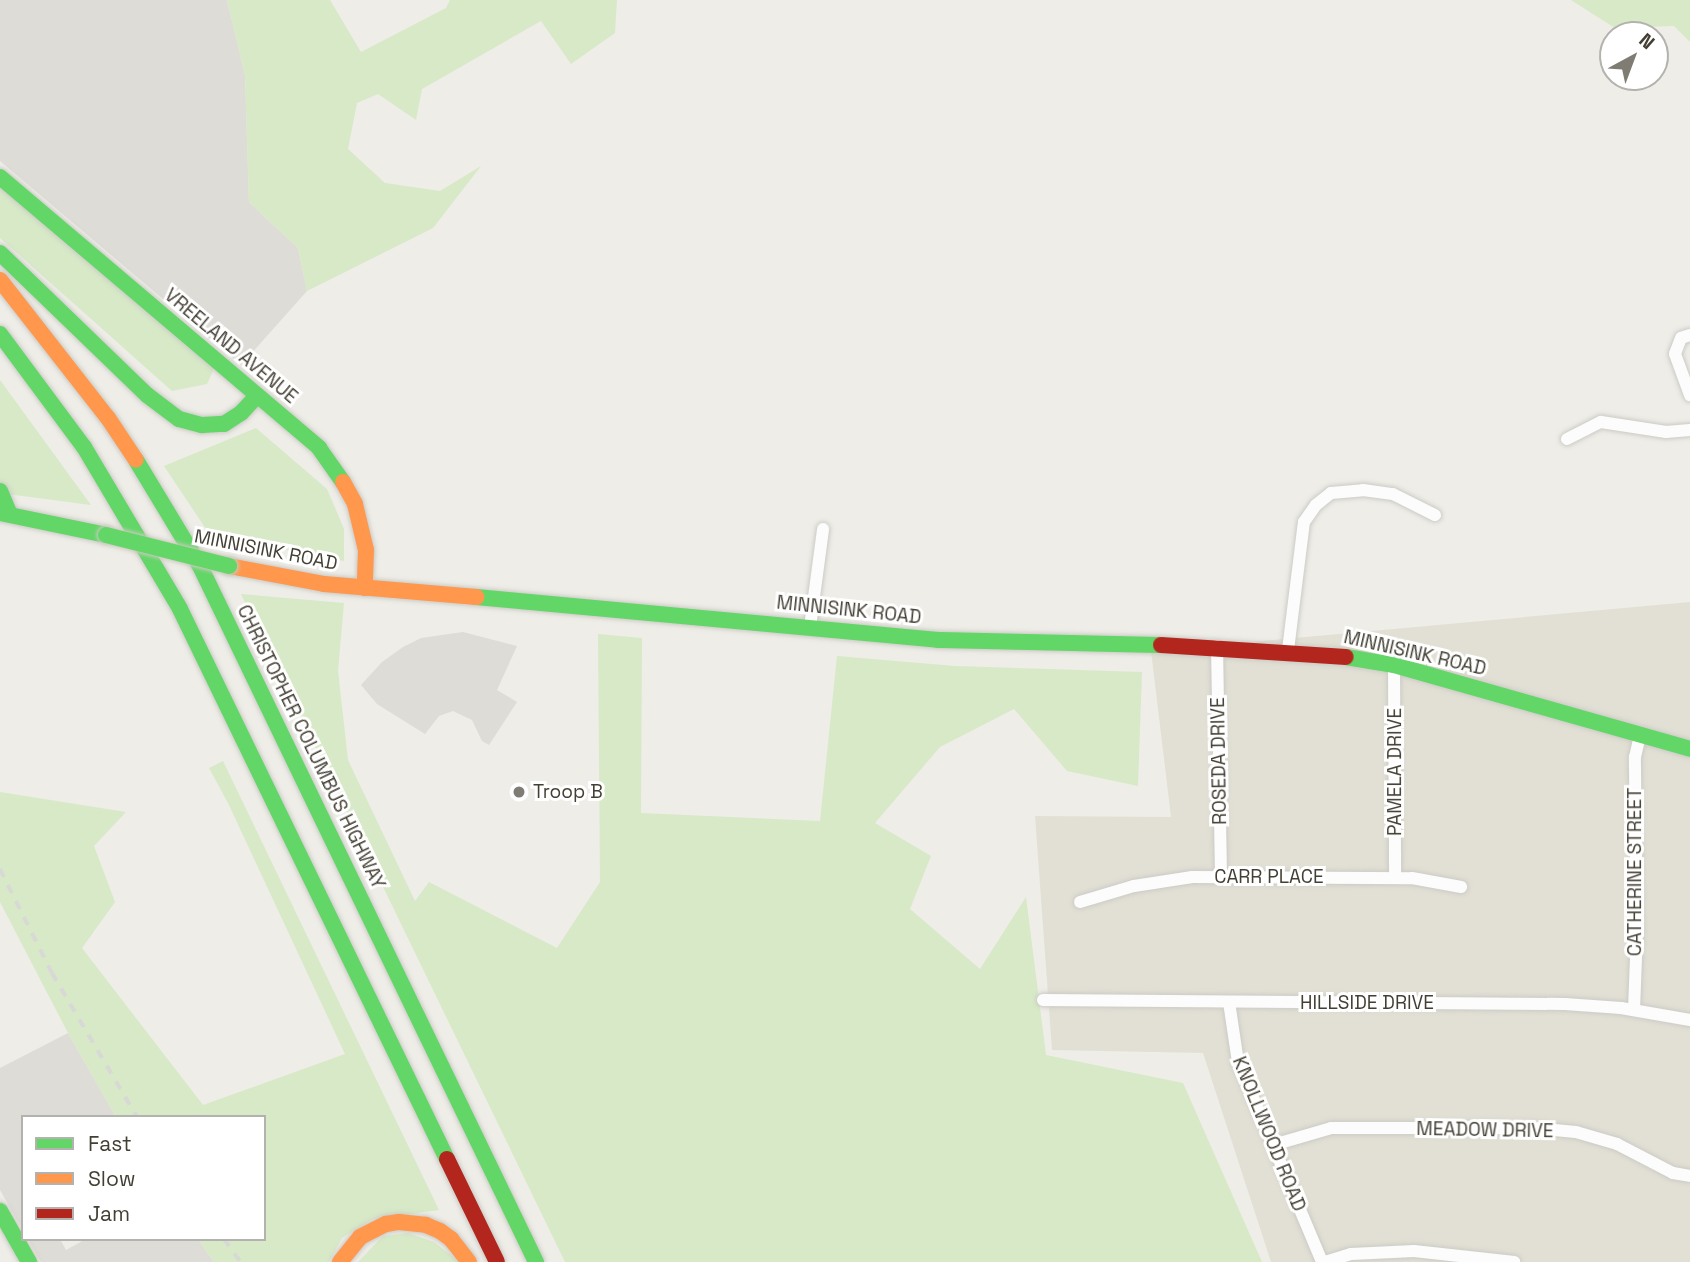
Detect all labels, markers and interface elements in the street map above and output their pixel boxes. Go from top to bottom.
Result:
north arrow [1599,21,1669,91]
text: N [1634,28,1660,55]
street label: VREELAND AVENUE [160,284,302,408]
street label: MINNISINK ROAD [192,525,340,575]
street label: MINNISINK ROAD [776,591,922,629]
street label: CHRISTOPHER COLUMBUS HIGHWAY [232,601,390,893]
street label: MINNISINK ROAD [1342,626,1488,680]
street label: ROSEDA DRIVE [1206,697,1232,825]
street label: PAMELA DRIVE [1384,708,1406,836]
place label: Troop B [533,781,603,803]
marker: Troop B [511,784,527,800]
street label: CATHERINE STREET [1624,788,1646,956]
street label: CARR PLACE [1214,866,1324,888]
street label: HILLSIDE DRIVE [1300,992,1434,1014]
street label: KNOLLWOOD ROAD [1228,1053,1310,1215]
legend [21,1115,266,1241]
street label: MEADOW DRIVE [1416,1117,1554,1143]
text: Fast [88,1130,132,1157]
text: Slow [88,1165,136,1192]
text: Jam [88,1200,130,1227]

